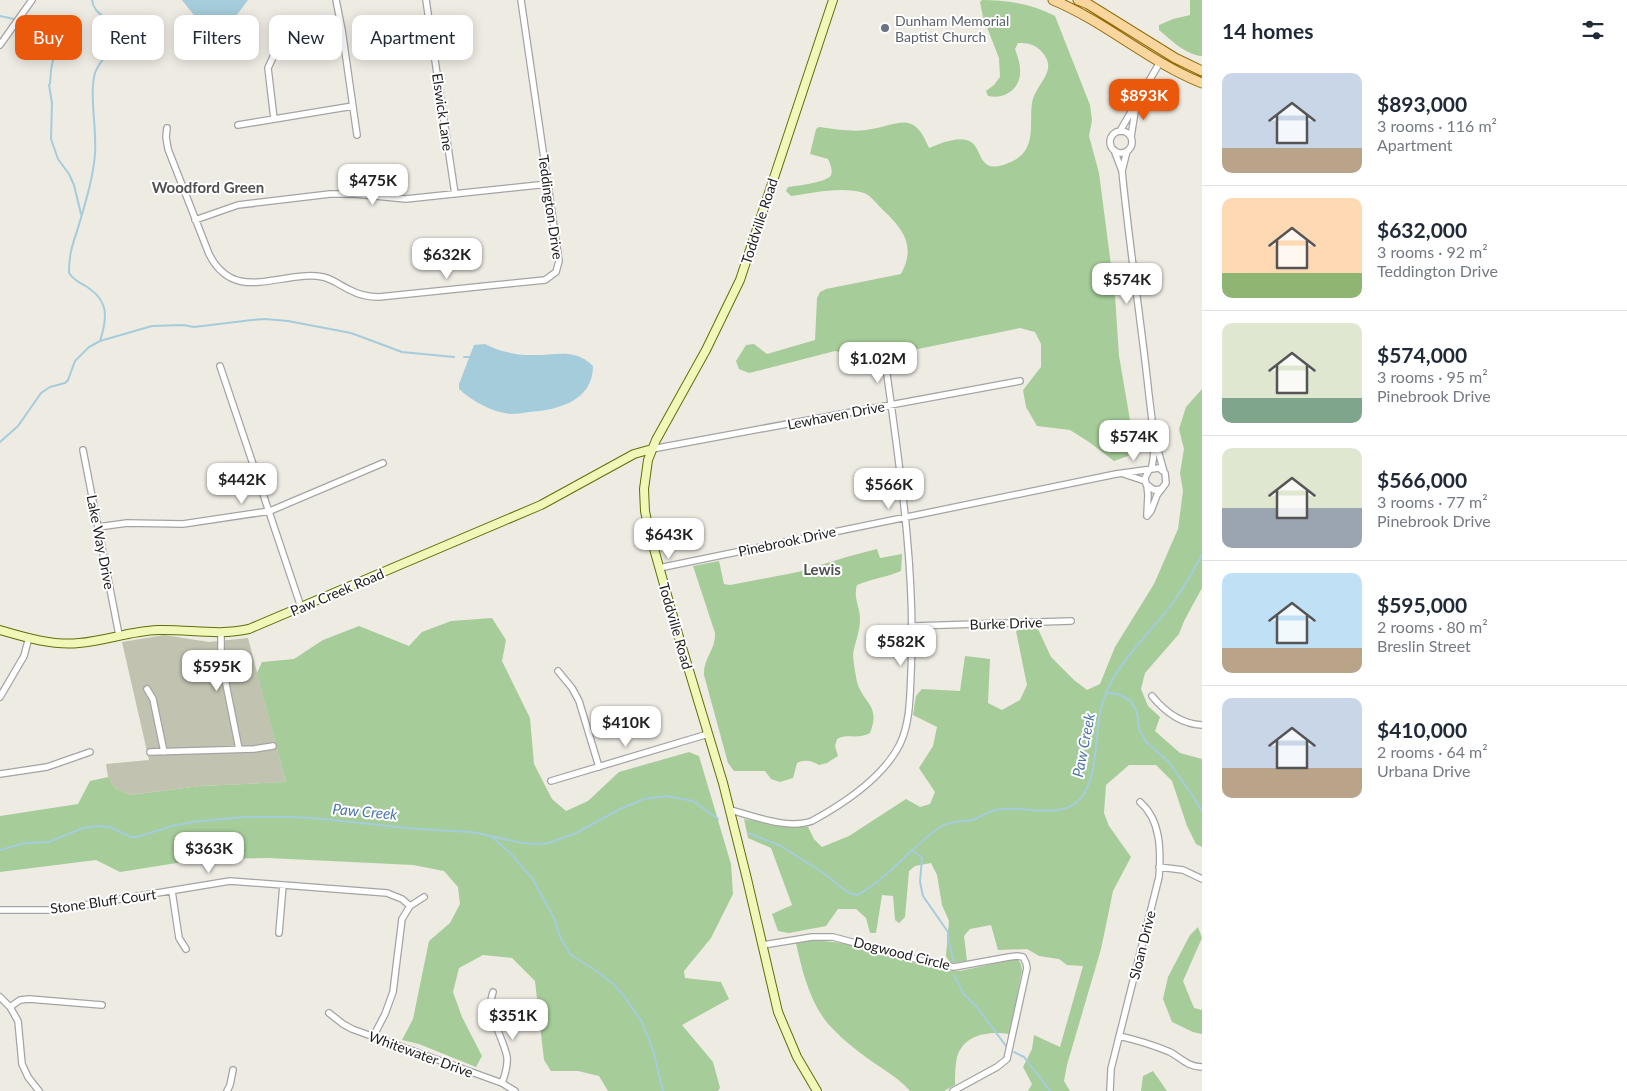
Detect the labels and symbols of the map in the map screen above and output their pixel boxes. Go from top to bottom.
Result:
place label: Dunham Memorial Baptist Church [895,12,1009,45]
marker: Dunham Memorial Baptist Church [879,22,891,34]
street label: Elswick Lane [429,72,457,152]
pin: $893K [1109,78,1179,121]
street label: Teddington Drive [535,153,567,261]
pin: $475K [338,164,408,206]
street label: Toddville Road [737,176,781,266]
district label: Woodford Green [152,178,264,196]
pin: $632K [412,238,482,280]
pin: $574K [1092,262,1162,305]
pin: $1.02M [837,342,919,384]
street label: Lewhaven Drive [786,397,886,433]
pin: $574K [1099,420,1169,462]
pin: $442K [207,462,277,505]
pin: $566K [854,468,924,510]
street label: Lake Way Drive [83,493,119,591]
pin: $643K [634,518,704,560]
street label: Pinebrook Drive [737,522,837,560]
district label: Lewis [803,560,841,578]
street label: Paw Creek Road [288,565,386,619]
street label: Toddville Road [656,581,696,671]
street label: Burke Drive [969,613,1043,633]
pin: $582K [866,624,936,667]
pin: $595K [182,650,252,692]
pin: $410K [591,706,661,748]
water label: Paw Creek [1068,710,1098,779]
water label: Paw Creek [332,799,399,823]
pin: $363K [174,832,244,874]
street label: Stone Bluff Court [49,885,157,917]
street label: Sloan Drive [1125,909,1159,981]
street label: Dogwood Circle [852,933,952,973]
pin: $351K [478,998,548,1041]
street label: Whitewater Drive [366,1027,476,1081]

